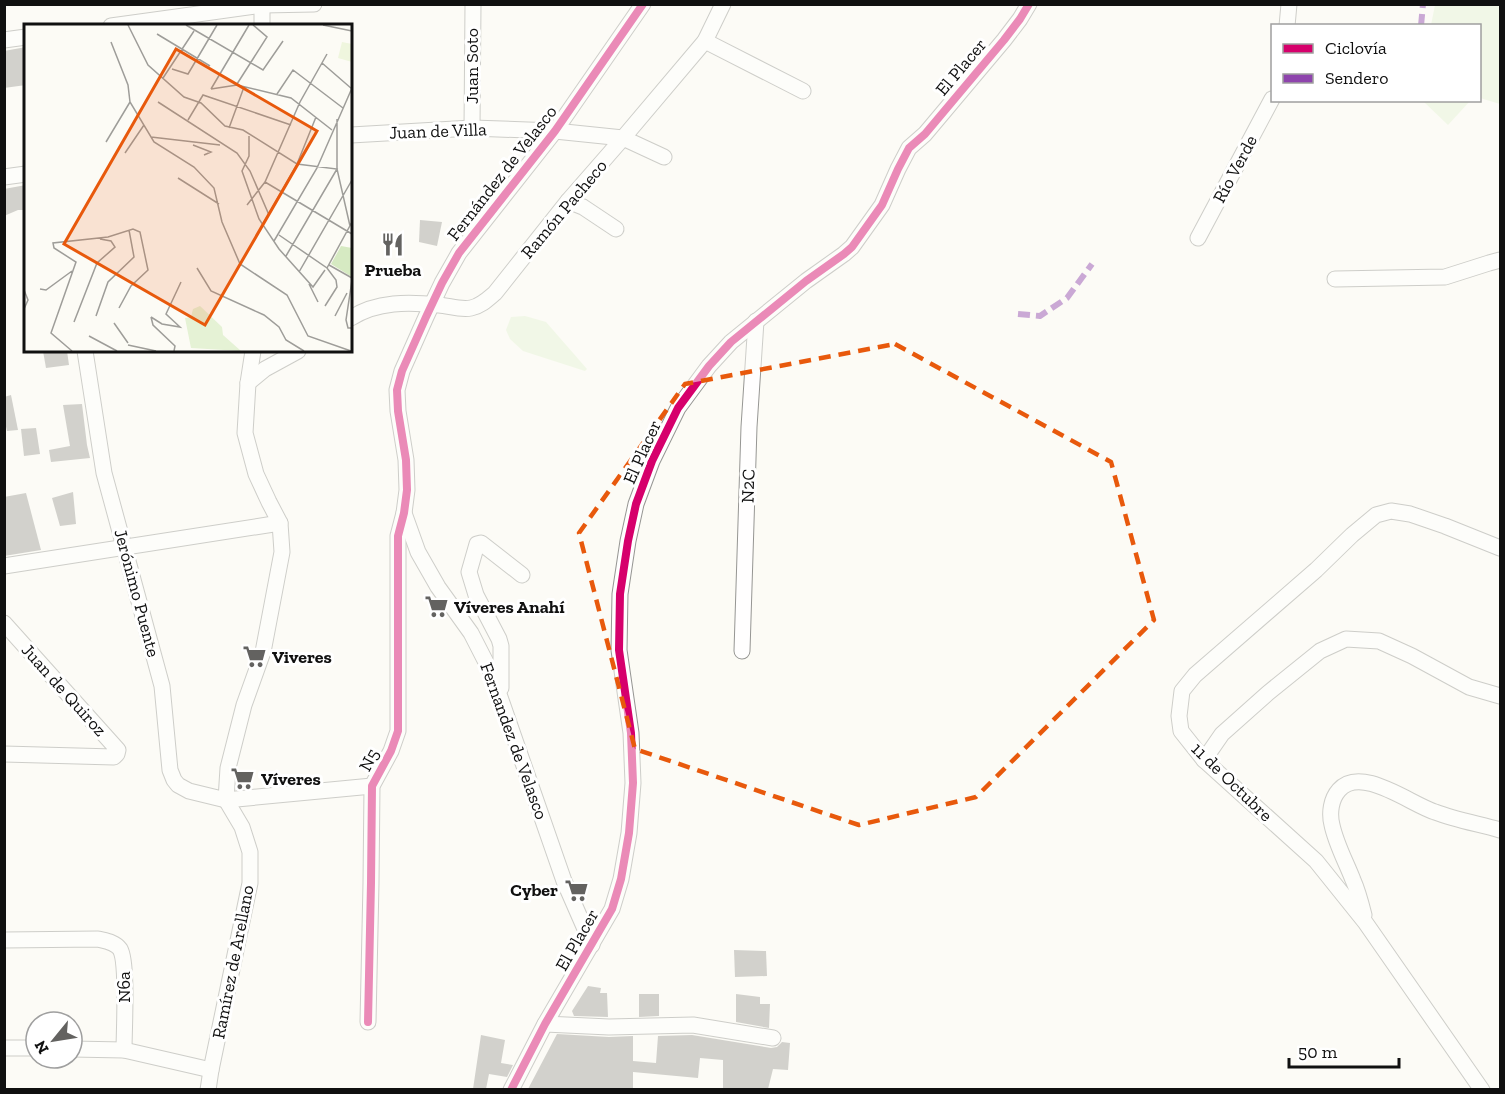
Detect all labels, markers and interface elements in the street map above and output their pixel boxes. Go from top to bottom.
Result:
inset map [24,24,352,352]
legend [1271,24,1481,102]
street label: Juan Soto [461,28,483,104]
street label: El Placer [931,34,991,100]
text: Ciclovía [1325,37,1387,59]
text: Sendero [1325,67,1389,89]
street label: Fernández de Velasco [442,101,562,245]
street label: Juan de Villa [389,118,487,144]
street label: Río Verde [1208,131,1262,207]
street label: Ramón Pacheco [516,155,612,263]
restaurant icon: Prueba [380,231,406,257]
place label: Prueba [365,259,421,281]
street label: El Placer [618,417,666,487]
street label: N2C [736,469,760,503]
street label: Jerónimo Puente [109,527,165,659]
supermarket icon: Víveres Anahí [423,594,449,620]
place label: Víveres Anahí [454,596,565,618]
street label: Juan de Quiroz [17,639,111,741]
supermarket icon: Viveres [241,644,267,670]
place label: Viveres [272,646,332,668]
street label: Fernandez de Velasco [475,659,553,823]
street label: 11 de Octubre [1187,738,1277,826]
street label: N5 [354,745,384,775]
supermarket icon: Víveres [230,766,256,792]
place label: Víveres [261,768,321,790]
supermarket icon: Cyber [563,877,589,903]
place label: Cyber [510,879,558,901]
street label: Ramírez de Arellano [207,883,259,1041]
street label: El Placer [551,905,603,975]
street label: N6a [113,971,135,1003]
north arrow [24,1010,84,1070]
scale bar [1289,1031,1398,1069]
text: N [30,1037,53,1057]
text: 50 m [1298,1041,1338,1063]

